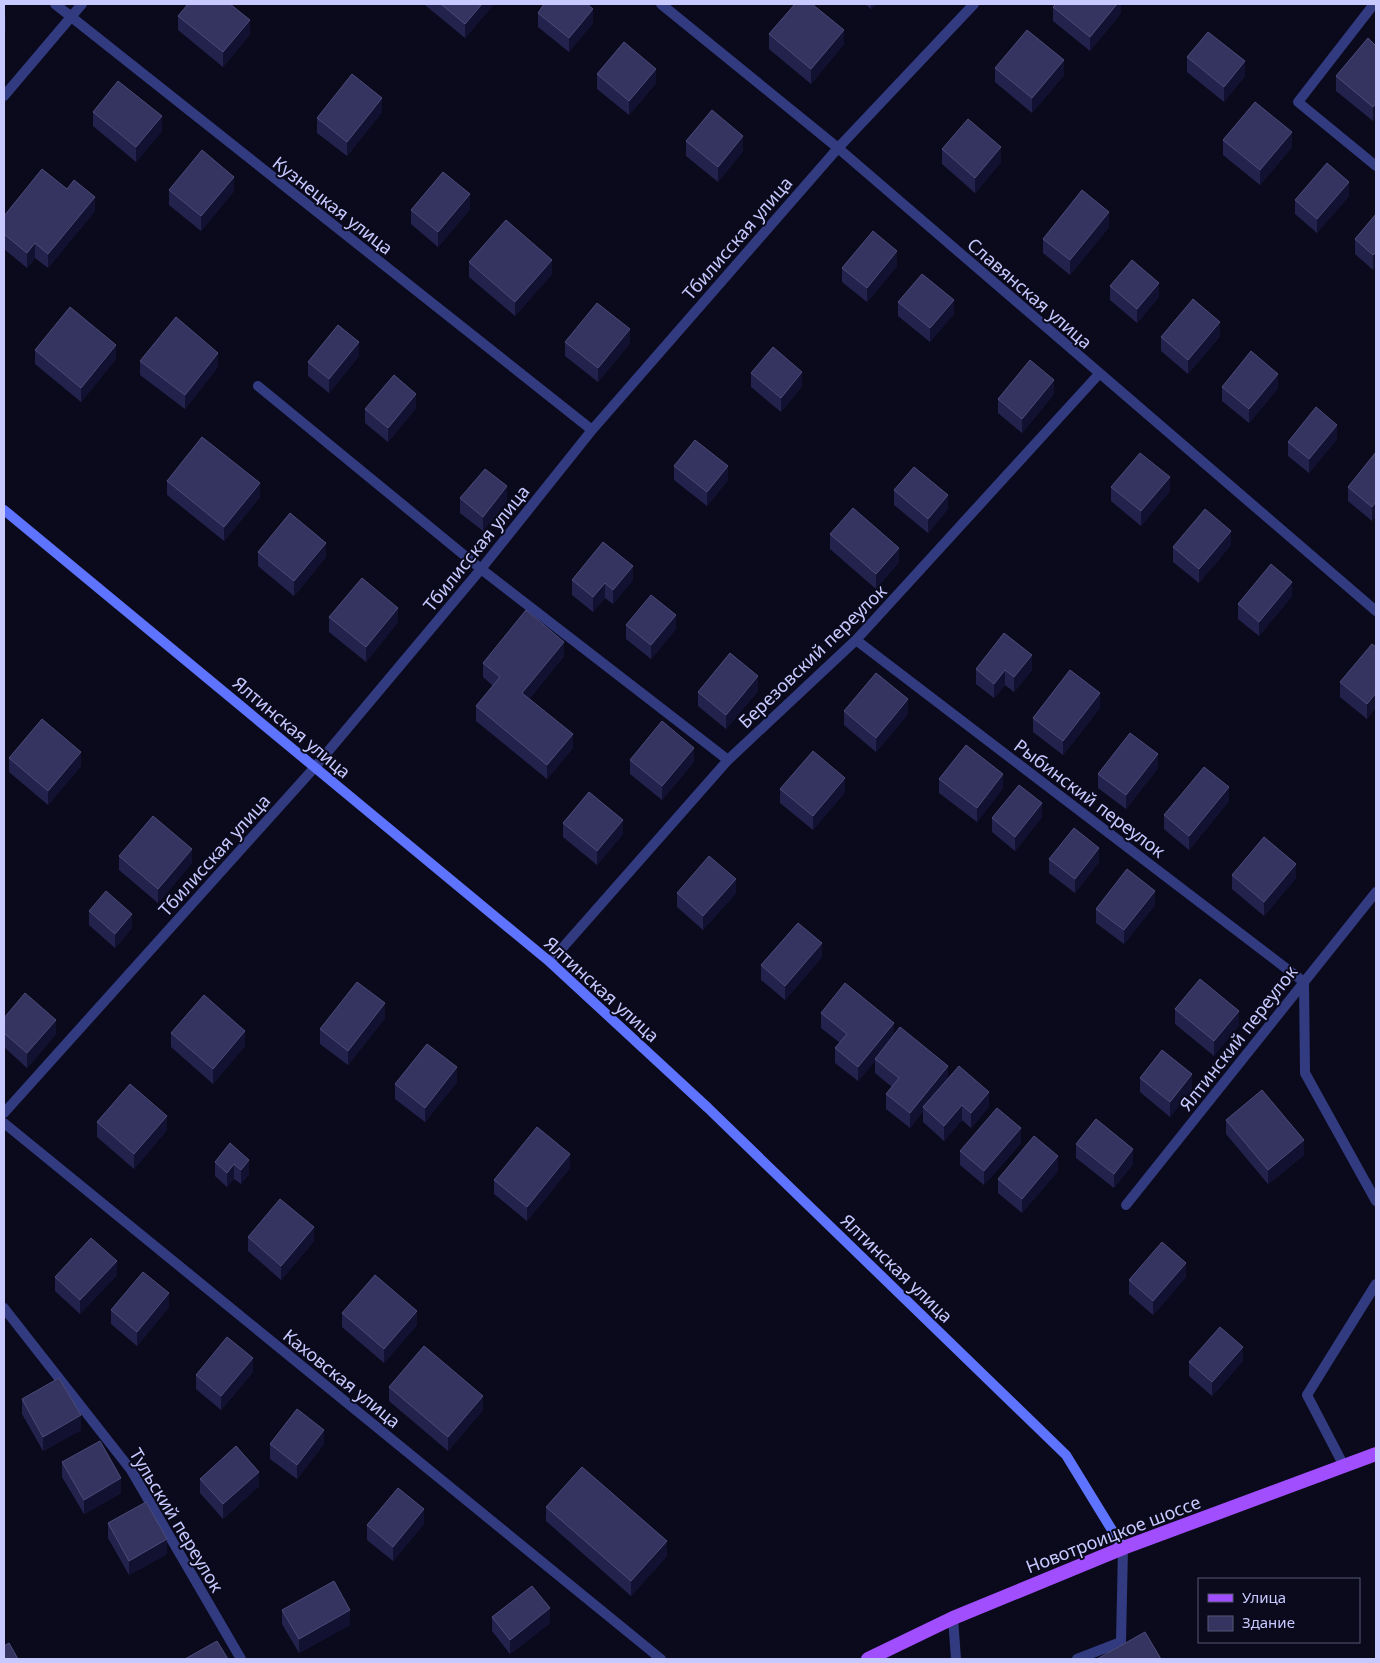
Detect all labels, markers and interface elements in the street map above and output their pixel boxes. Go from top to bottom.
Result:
street label: Кузнецкая улица [268,151,398,259]
street label: Тбилисская улица [677,171,797,305]
street label: Славянская улица [963,232,1097,354]
street label: Тбилисская улица [418,480,534,616]
street label: Березовский переулок [733,579,892,733]
street label: Ялтинская улица [228,671,356,783]
street label: Рыбинский переулок [1010,733,1171,863]
street label: Тбилисская улица [153,789,275,921]
street label: Ялтинская улица [539,931,665,1047]
street label: Ялтинский переулок [1174,960,1303,1116]
street label: Ялтинская улица [836,1208,958,1328]
street label: Каховская улица [278,1323,406,1433]
street label: Тульский переулок [124,1444,230,1597]
street label: Новотроицкое шоссе [1022,1490,1204,1578]
legend [1198,1578,1360,1643]
text: Улица [1242,1587,1286,1607]
text: Здание [1242,1612,1295,1632]

